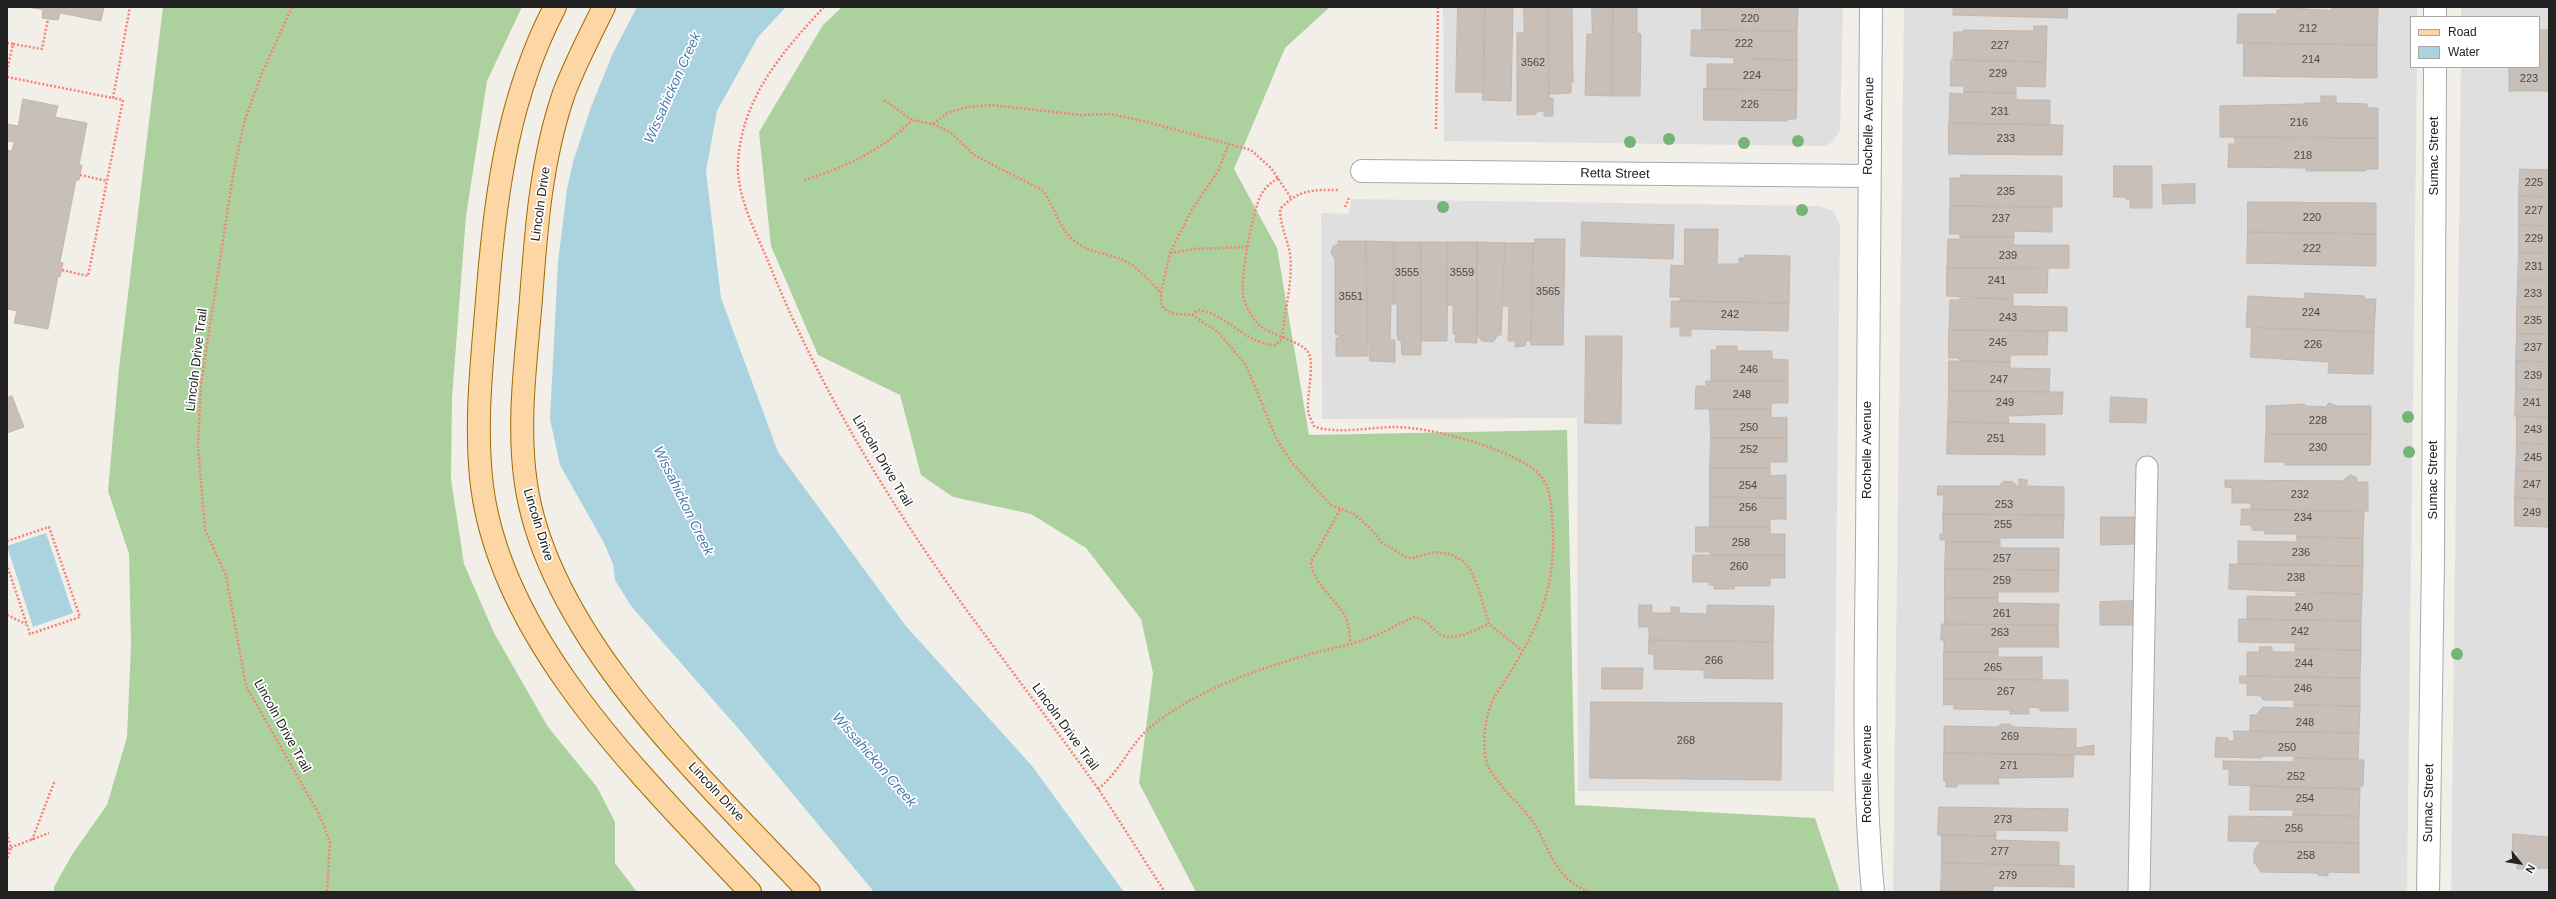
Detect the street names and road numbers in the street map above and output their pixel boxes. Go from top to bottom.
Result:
street label: Rochelle Avenue [1860,77,1878,175]
street label: Sumac Street [2426,117,2442,195]
street label: Lincoln Drive [528,166,554,242]
street label: Retta Street [1580,166,1650,182]
street label: Lincoln Drive Trail [183,308,211,412]
street label: Rochelle Avenue [1859,401,1875,499]
street label: Lincoln Drive Trail [849,413,915,509]
street label: Sumac Street [2425,441,2441,519]
street label: Lincoln Drive [520,487,556,563]
street label: Lincoln Drive Trail [250,677,314,775]
street label: Lincoln Drive Trail [1028,681,1102,773]
street label: Rochelle Avenue [1859,725,1875,823]
street label: Lincoln Drive [685,759,747,825]
street label: Sumac Street [2421,763,2437,843]

